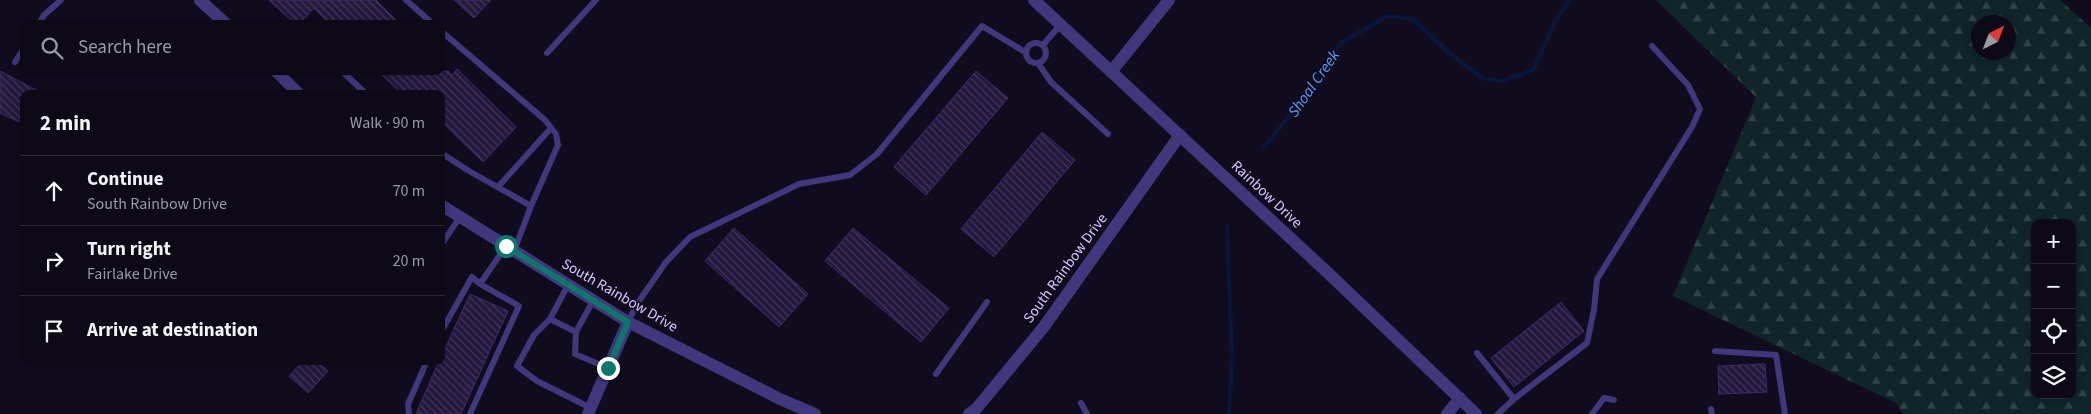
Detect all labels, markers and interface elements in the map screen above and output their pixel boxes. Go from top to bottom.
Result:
north arrow [1971,15,2016,60]
search box [20,20,445,75]
icon: search [38,34,66,62]
text: Search here [78,34,172,61]
water label: Shoal Creek [1283,45,1345,122]
text: 2 min [40,108,91,138]
text: Walk · 90 m [350,112,425,134]
street label: Rainbow Drive [1226,156,1307,233]
text: Continue [87,166,164,193]
icon: ahead [40,177,68,205]
text: 70 m [393,180,425,202]
text: South Rainbow Drive [87,193,227,215]
street label: South Rainbow Drive [1018,209,1112,328]
map controls [2031,219,2076,399]
button: + [2031,219,2076,264]
route start [495,235,518,258]
text: Turn right [87,236,171,263]
icon: right [40,247,68,275]
text: 20 m [393,250,425,272]
street label: South Rainbow Drive [558,254,682,337]
text: Fairlake Drive [87,263,178,285]
button: − [2031,264,2076,309]
button: locate [2031,309,2076,354]
icon: arrive [40,317,68,345]
text: Arrive at destination [87,317,258,344]
button: layers [2031,354,2076,399]
route end [597,357,620,380]

